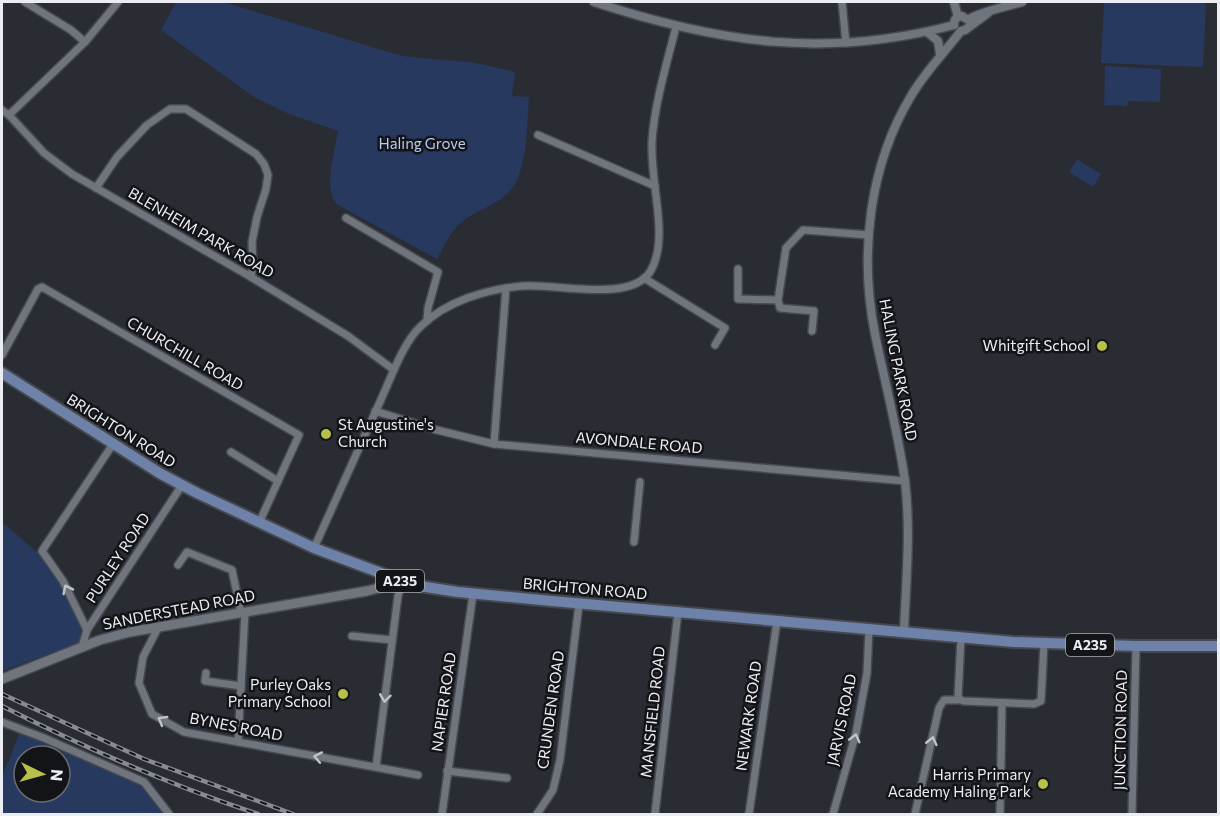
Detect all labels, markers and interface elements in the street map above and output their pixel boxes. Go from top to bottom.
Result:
park label: Haling Grove [378,134,466,152]
street label: BLENHEIM PARK ROAD [126,183,277,281]
street label: HALING PARK ROAD [876,297,922,442]
street label: CHURCHILL ROAD [124,313,247,394]
place label: Whitgift School [983,336,1090,354]
marker: Whitgift School [1095,339,1109,353]
street label: BRIGHTON ROAD [64,389,179,471]
place label: St Augustine's Church [338,415,434,450]
marker: St Augustine's Church [319,427,333,441]
street label: AVONDALE ROAD [575,427,703,457]
street label: PURLEY ROAD [81,509,153,606]
road number: A235 [376,570,424,592]
street label: BRIGHTON ROAD [522,574,648,602]
one-way arrow [63,585,74,596]
street label: SANDERSTEAD ROAD [101,585,257,633]
road number: A235 [1066,634,1114,656]
street label: MANSFIELD ROAD [636,645,668,778]
street label: CRUNDEN ROAD [533,649,567,770]
street label: NAPIER ROAD [427,651,459,753]
street label: NEWARK ROAD [731,660,765,772]
street label: JUNCTION ROAD [1110,670,1130,790]
street label: JARVIS ROAD [822,672,860,767]
place label: Purley Oaks Primary School [228,675,331,710]
marker: Purley Oaks Primary School [336,687,350,701]
one-way arrow [379,693,391,703]
street label: BYNES ROAD [188,708,284,744]
one-way arrow [158,715,168,727]
one-way arrow [847,733,860,743]
one-way arrow [924,736,937,746]
north arrow [12,744,72,804]
one-way arrow [313,751,323,764]
place label: Harris Primary Academy Haling Park [888,765,1031,800]
text: N [47,769,67,782]
marker: Harris Primary Academy Haling Park [1036,777,1050,791]

